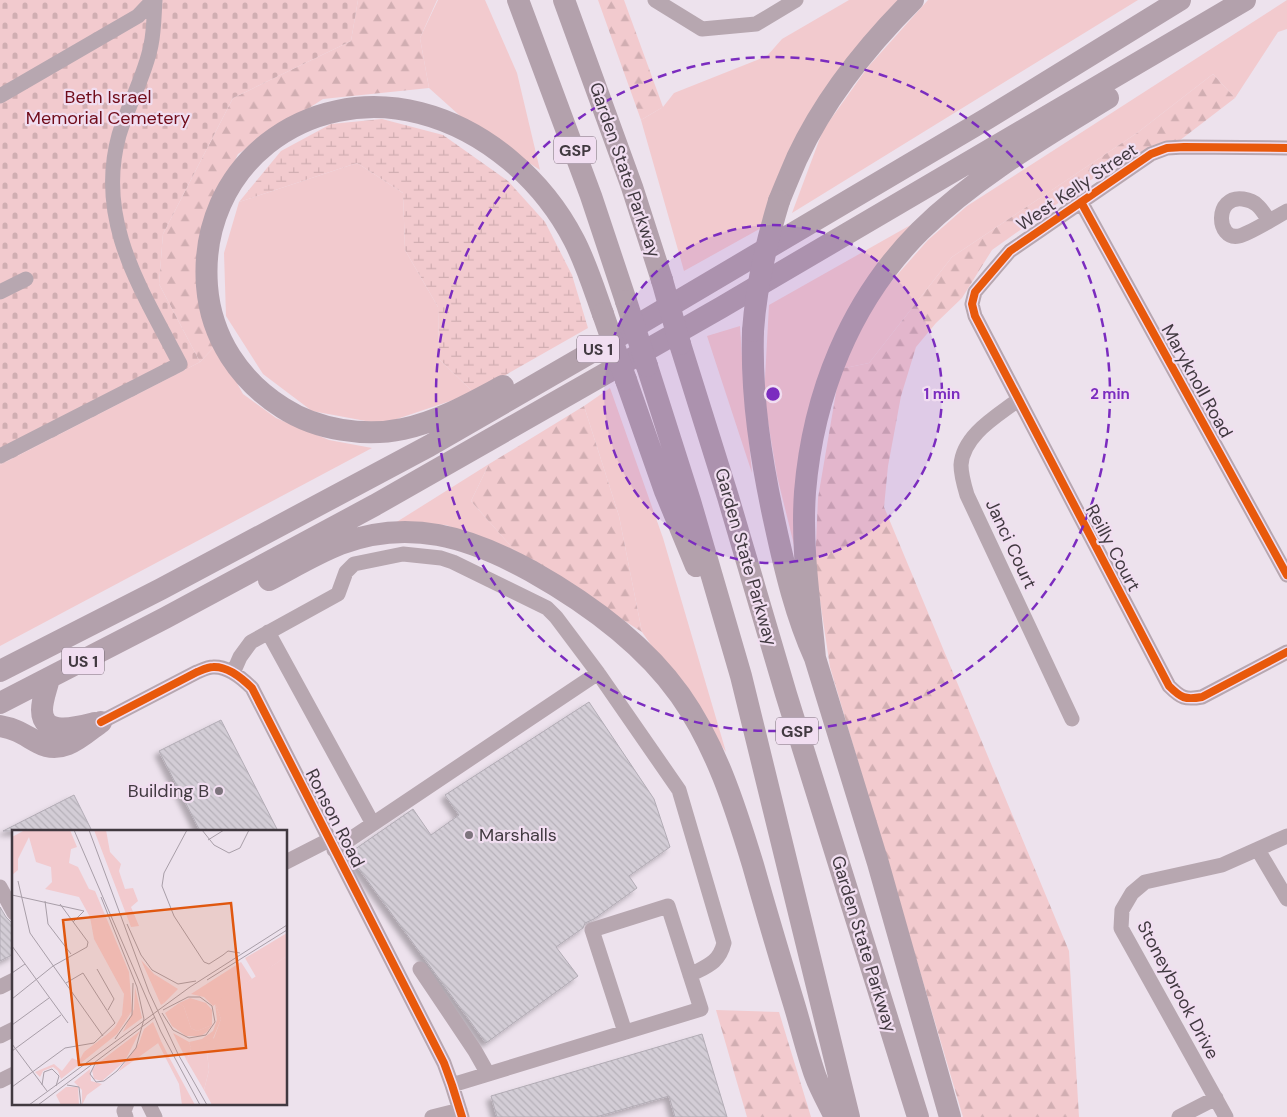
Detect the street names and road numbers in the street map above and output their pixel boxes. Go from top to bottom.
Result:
street label: Garden State Parkway [584,79,666,261]
road number: GSP [554,136,596,164]
street label: West Kelly Street [1012,138,1142,236]
street label: Maryknoll Road [1156,320,1238,442]
road number: US 1 [577,336,619,362]
street label: Garden State Parkway [709,465,783,649]
street label: Janci Court [980,495,1042,593]
street label: Reilly Court [1080,500,1146,596]
road number: US 1 [62,648,104,674]
road number: GSP [776,718,818,744]
street label: Ronson Road [300,764,370,872]
street label: Garden State Parkway [826,853,902,1035]
street label: Stoneybrook Drive [1131,917,1225,1063]

